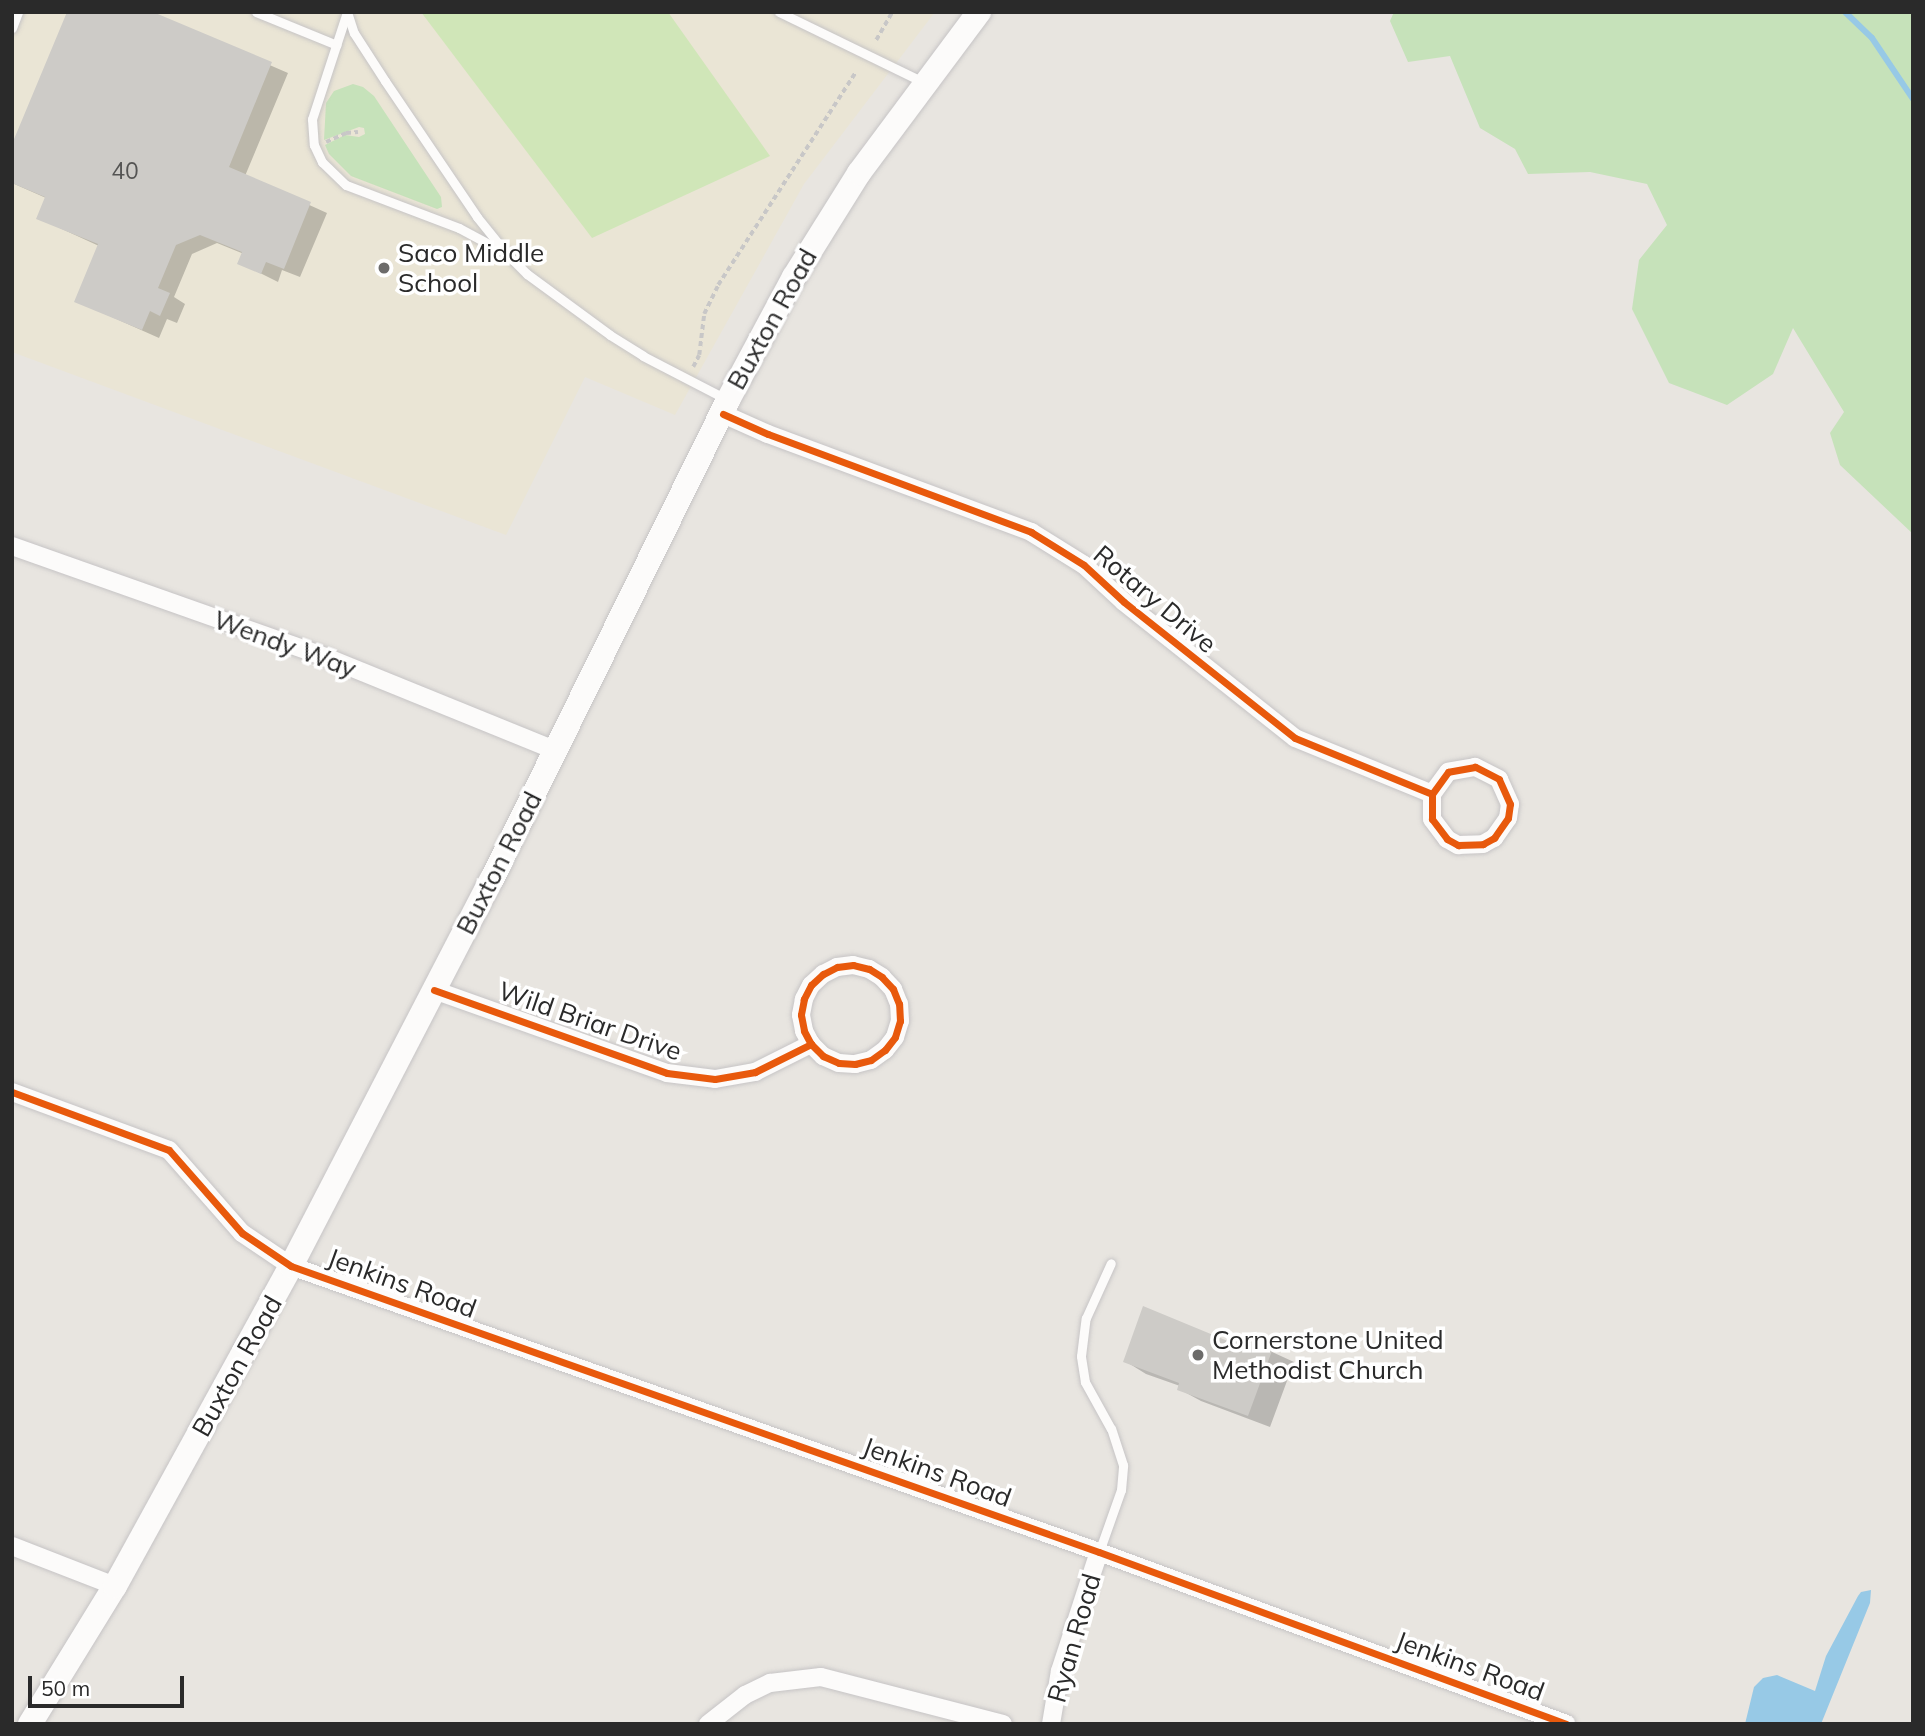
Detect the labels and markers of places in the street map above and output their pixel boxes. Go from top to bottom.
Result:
place label: Saco Middle School [398,237,544,298]
marker: Saco Middle School [376,260,392,276]
place label: Cornerstone United Methodist Church [1212,1324,1444,1386]
marker: Cornerstone United Methodist Church [1190,1347,1206,1363]

